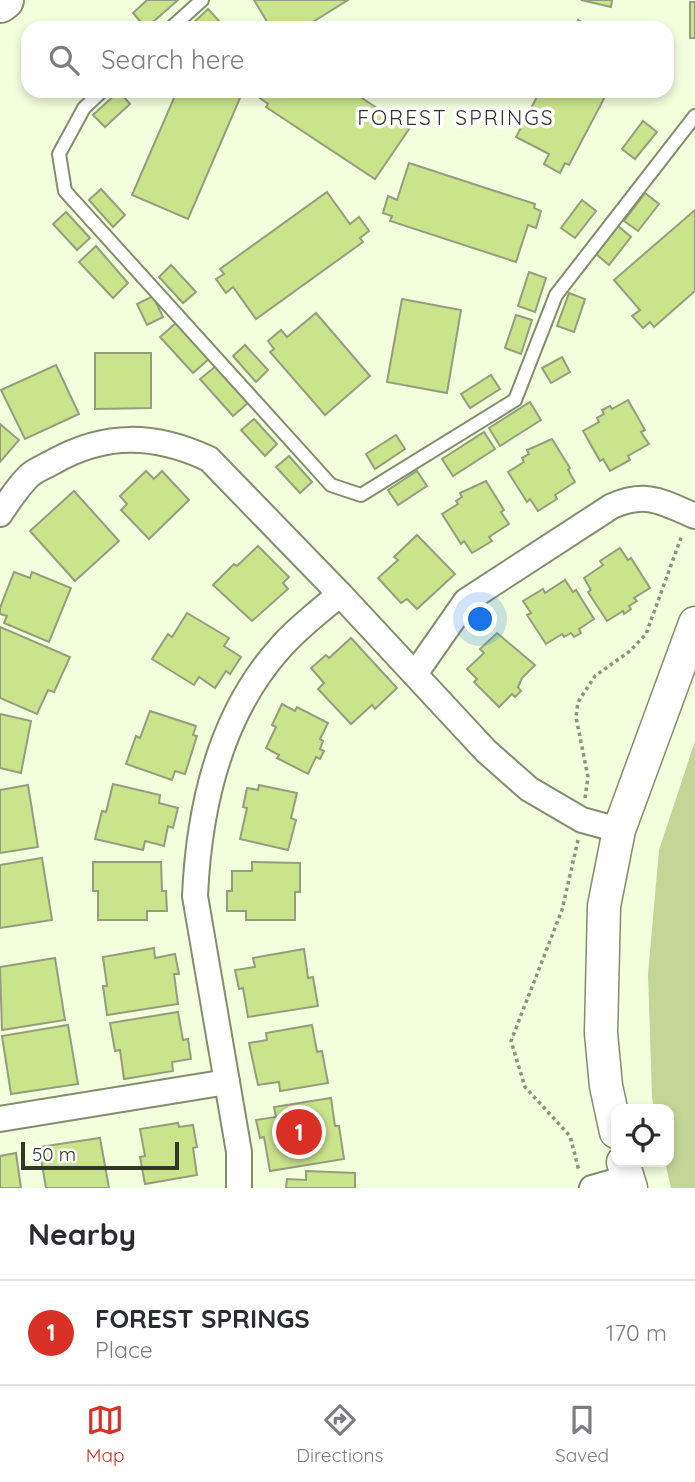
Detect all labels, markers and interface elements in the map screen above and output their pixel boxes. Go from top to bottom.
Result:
search box [21,21,674,98]
icon: search [45,41,83,79]
text: Search here [101,43,245,76]
district label: FOREST SPRINGS [357,104,555,130]
your location [463,602,497,636]
map controls [611,1104,674,1167]
button: locate [611,1104,674,1167]
pin: 1 [276,1106,322,1158]
scale bar [21,1139,178,1171]
text: 50 m [32,1142,76,1166]
text: Nearby [28,1215,136,1253]
text: FOREST SPRINGS [95,1302,310,1335]
text: 1 [47,1318,55,1347]
text: 170 m [606,1318,667,1347]
text: Place [95,1335,153,1364]
tab: Map [86,1401,125,1467]
tab: Directions [296,1401,383,1467]
tab: Saved [555,1401,609,1467]

